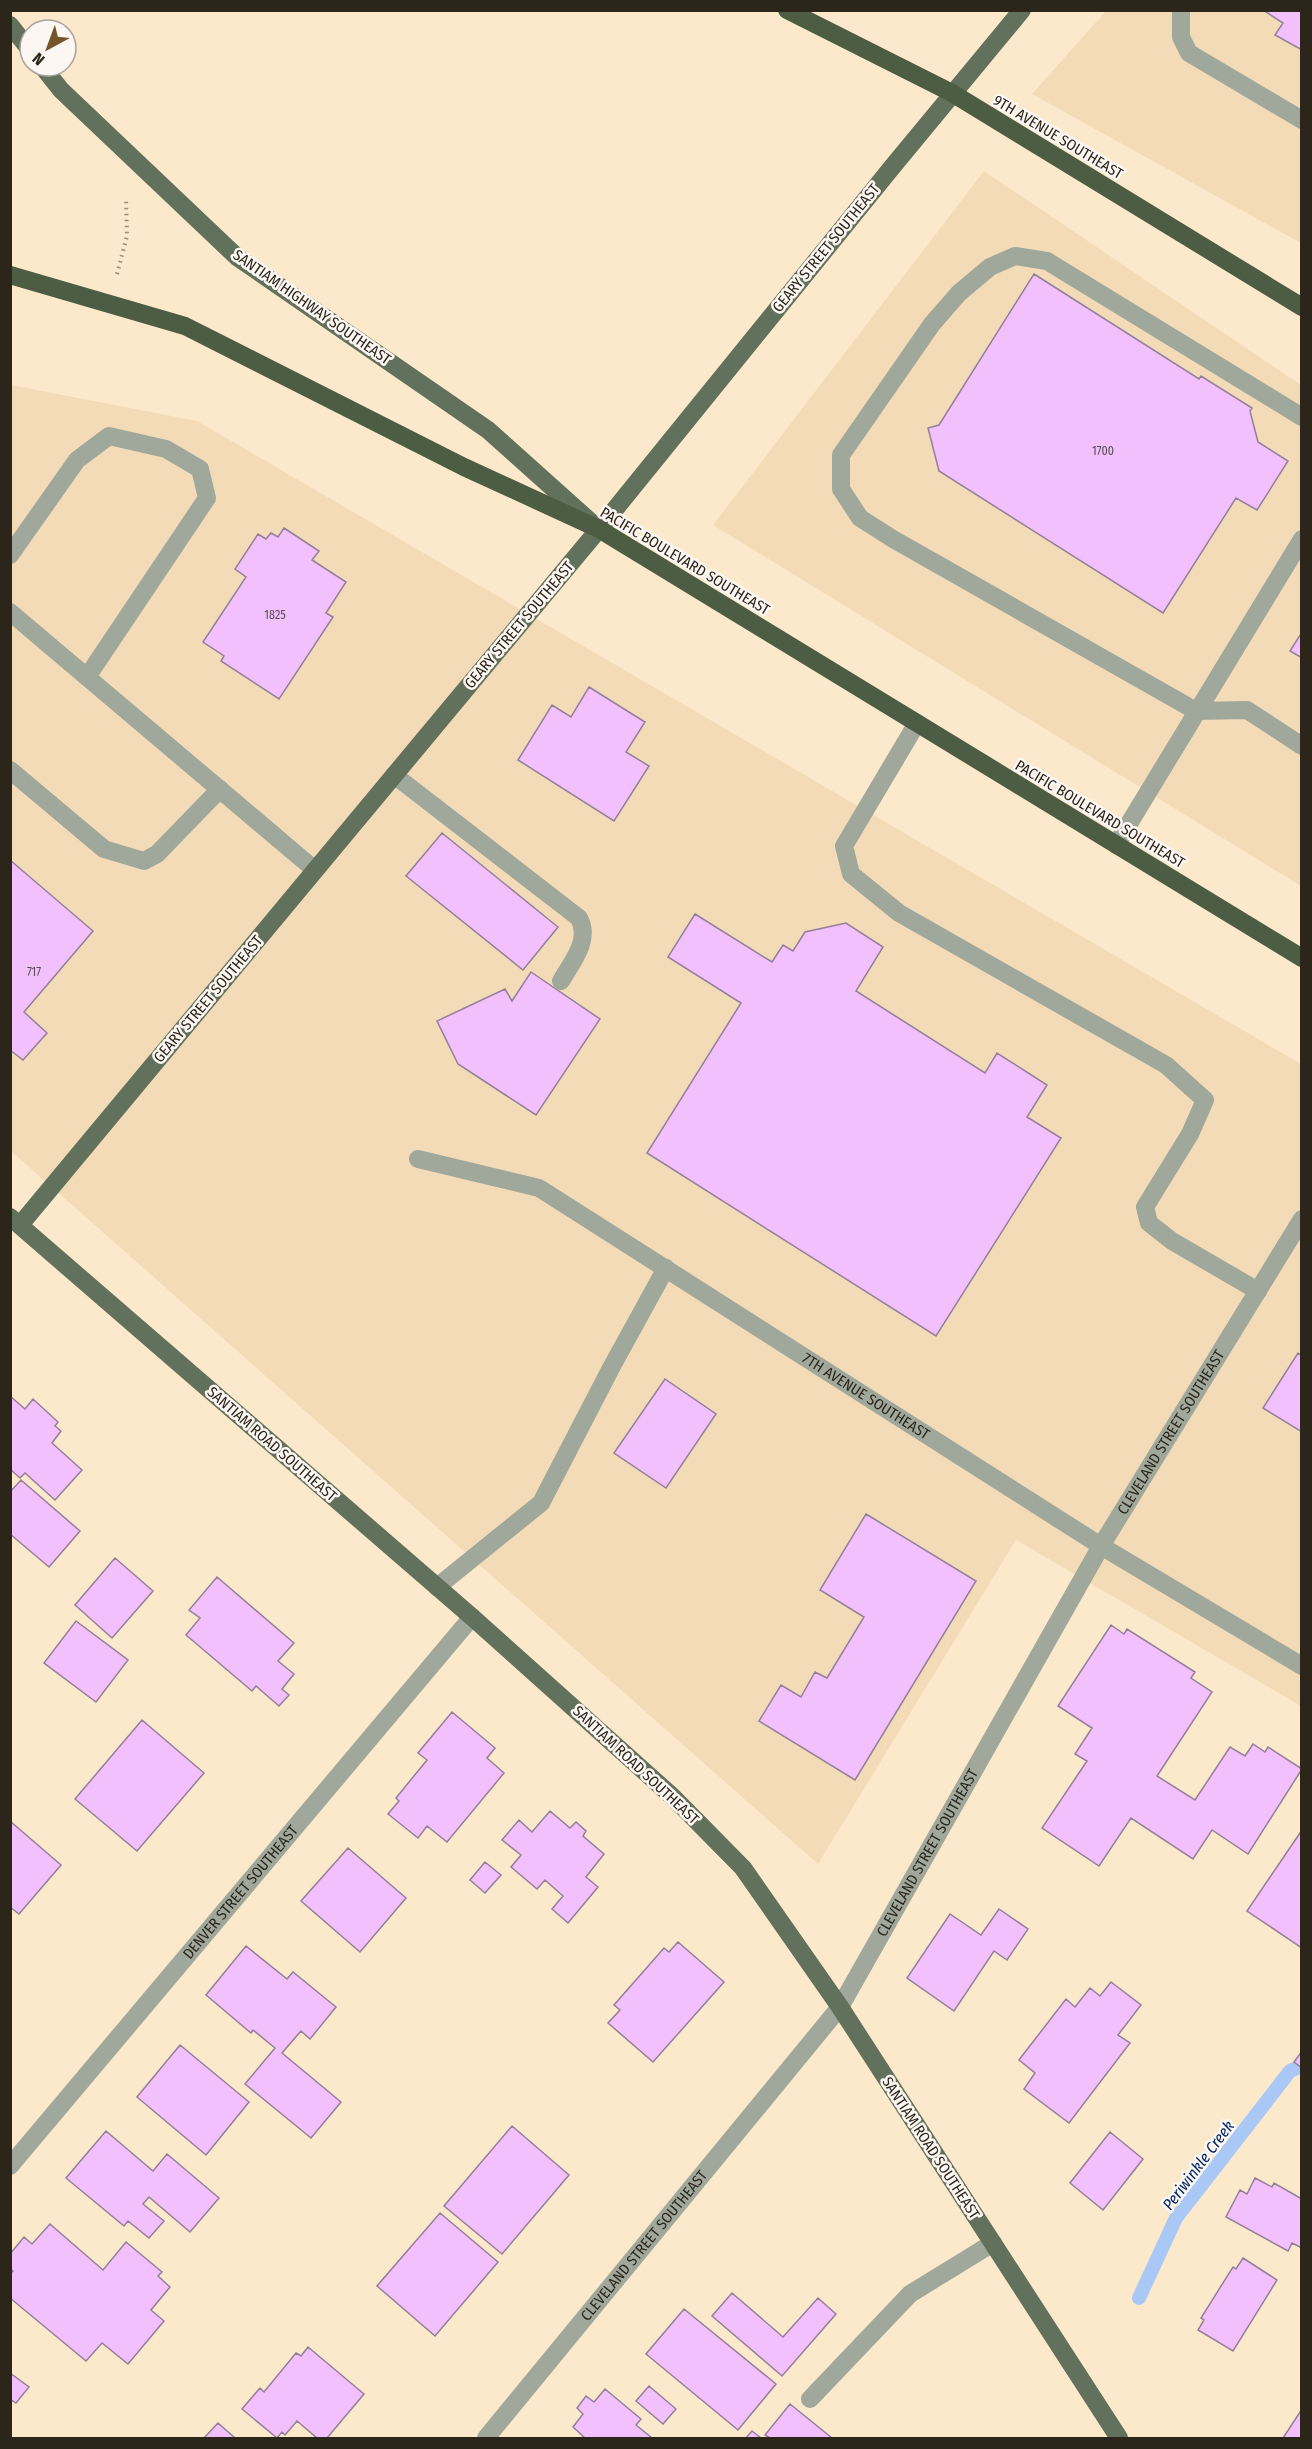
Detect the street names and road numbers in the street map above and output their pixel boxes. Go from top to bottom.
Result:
street label: 9TH AVENUE SOUTHEAST [990,91,1126,183]
street label: GEARY STREET SOUTHEAST [769,180,883,316]
street label: SANTIAM HIGHWAY SOUTHEAST [230,246,394,368]
street label: PACIFIC BOULEVARD SOUTHEAST [597,503,773,619]
street label: GEARY STREET SOUTHEAST [461,558,577,692]
street label: PACIFIC BOULEVARD SOUTHEAST [1012,756,1188,872]
street label: GEARY STREET SOUTHEAST [150,932,266,1066]
street label: CLEVELAND STREET SOUTHEAST [1114,1347,1228,1518]
street label: 7TH AVENUE SOUTHEAST [799,1349,933,1443]
street label: SANTIAM ROAD SOUTHEAST [204,1383,340,1505]
street label: SANTIAM ROAD SOUTHEAST [569,1702,703,1828]
street label: CLEVELAND STREET SOUTHEAST [873,1766,982,1940]
street label: DENVER STREET SOUTHEAST [179,1822,302,1962]
street label: SANTIAM ROAD SOUTHEAST [878,2074,984,2222]
street label: CLEVELAND STREET SOUTHEAST [577,2167,711,2325]

